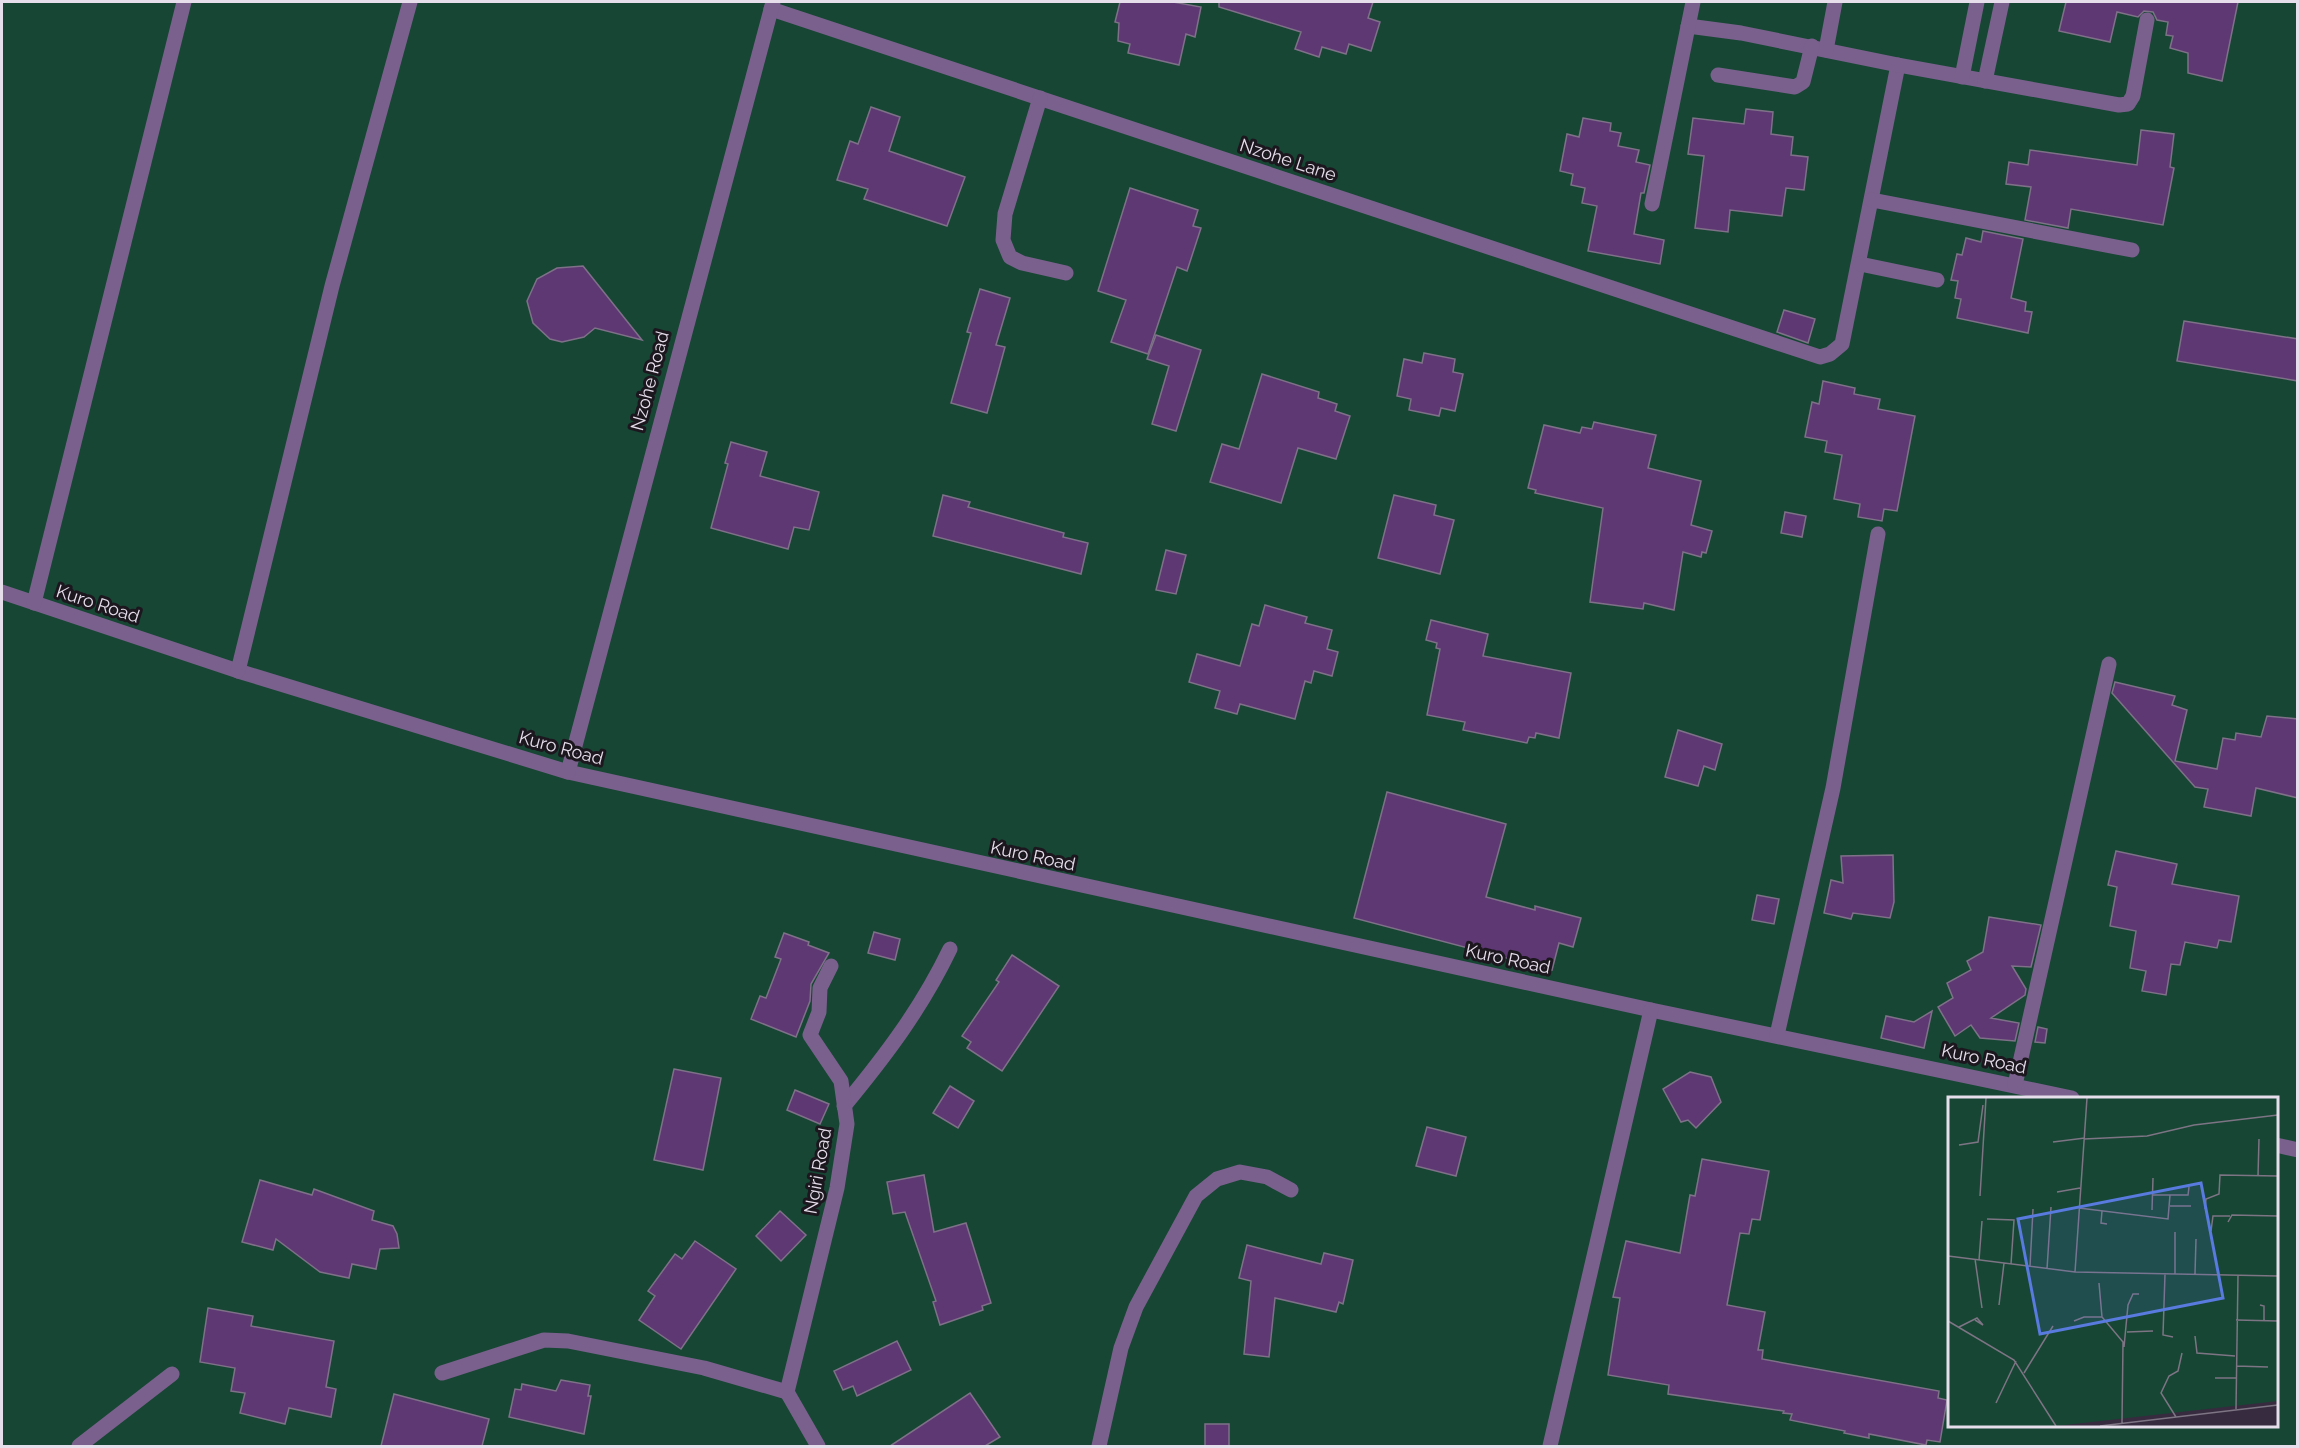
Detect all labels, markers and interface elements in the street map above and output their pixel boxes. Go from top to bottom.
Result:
street label: Nzohe Lane [1237,134,1339,185]
street label: Nzohe Road [626,329,673,433]
street label: Kuro Road [54,580,143,627]
street label: Kuro Road [517,726,606,769]
street label: Kuro Road [989,836,1078,875]
street label: Kuro Road [1464,939,1553,978]
street label: Kuro Road [1940,1039,2029,1078]
inset map [1948,1097,2278,1427]
street label: Ngiri Road [800,1126,835,1215]

